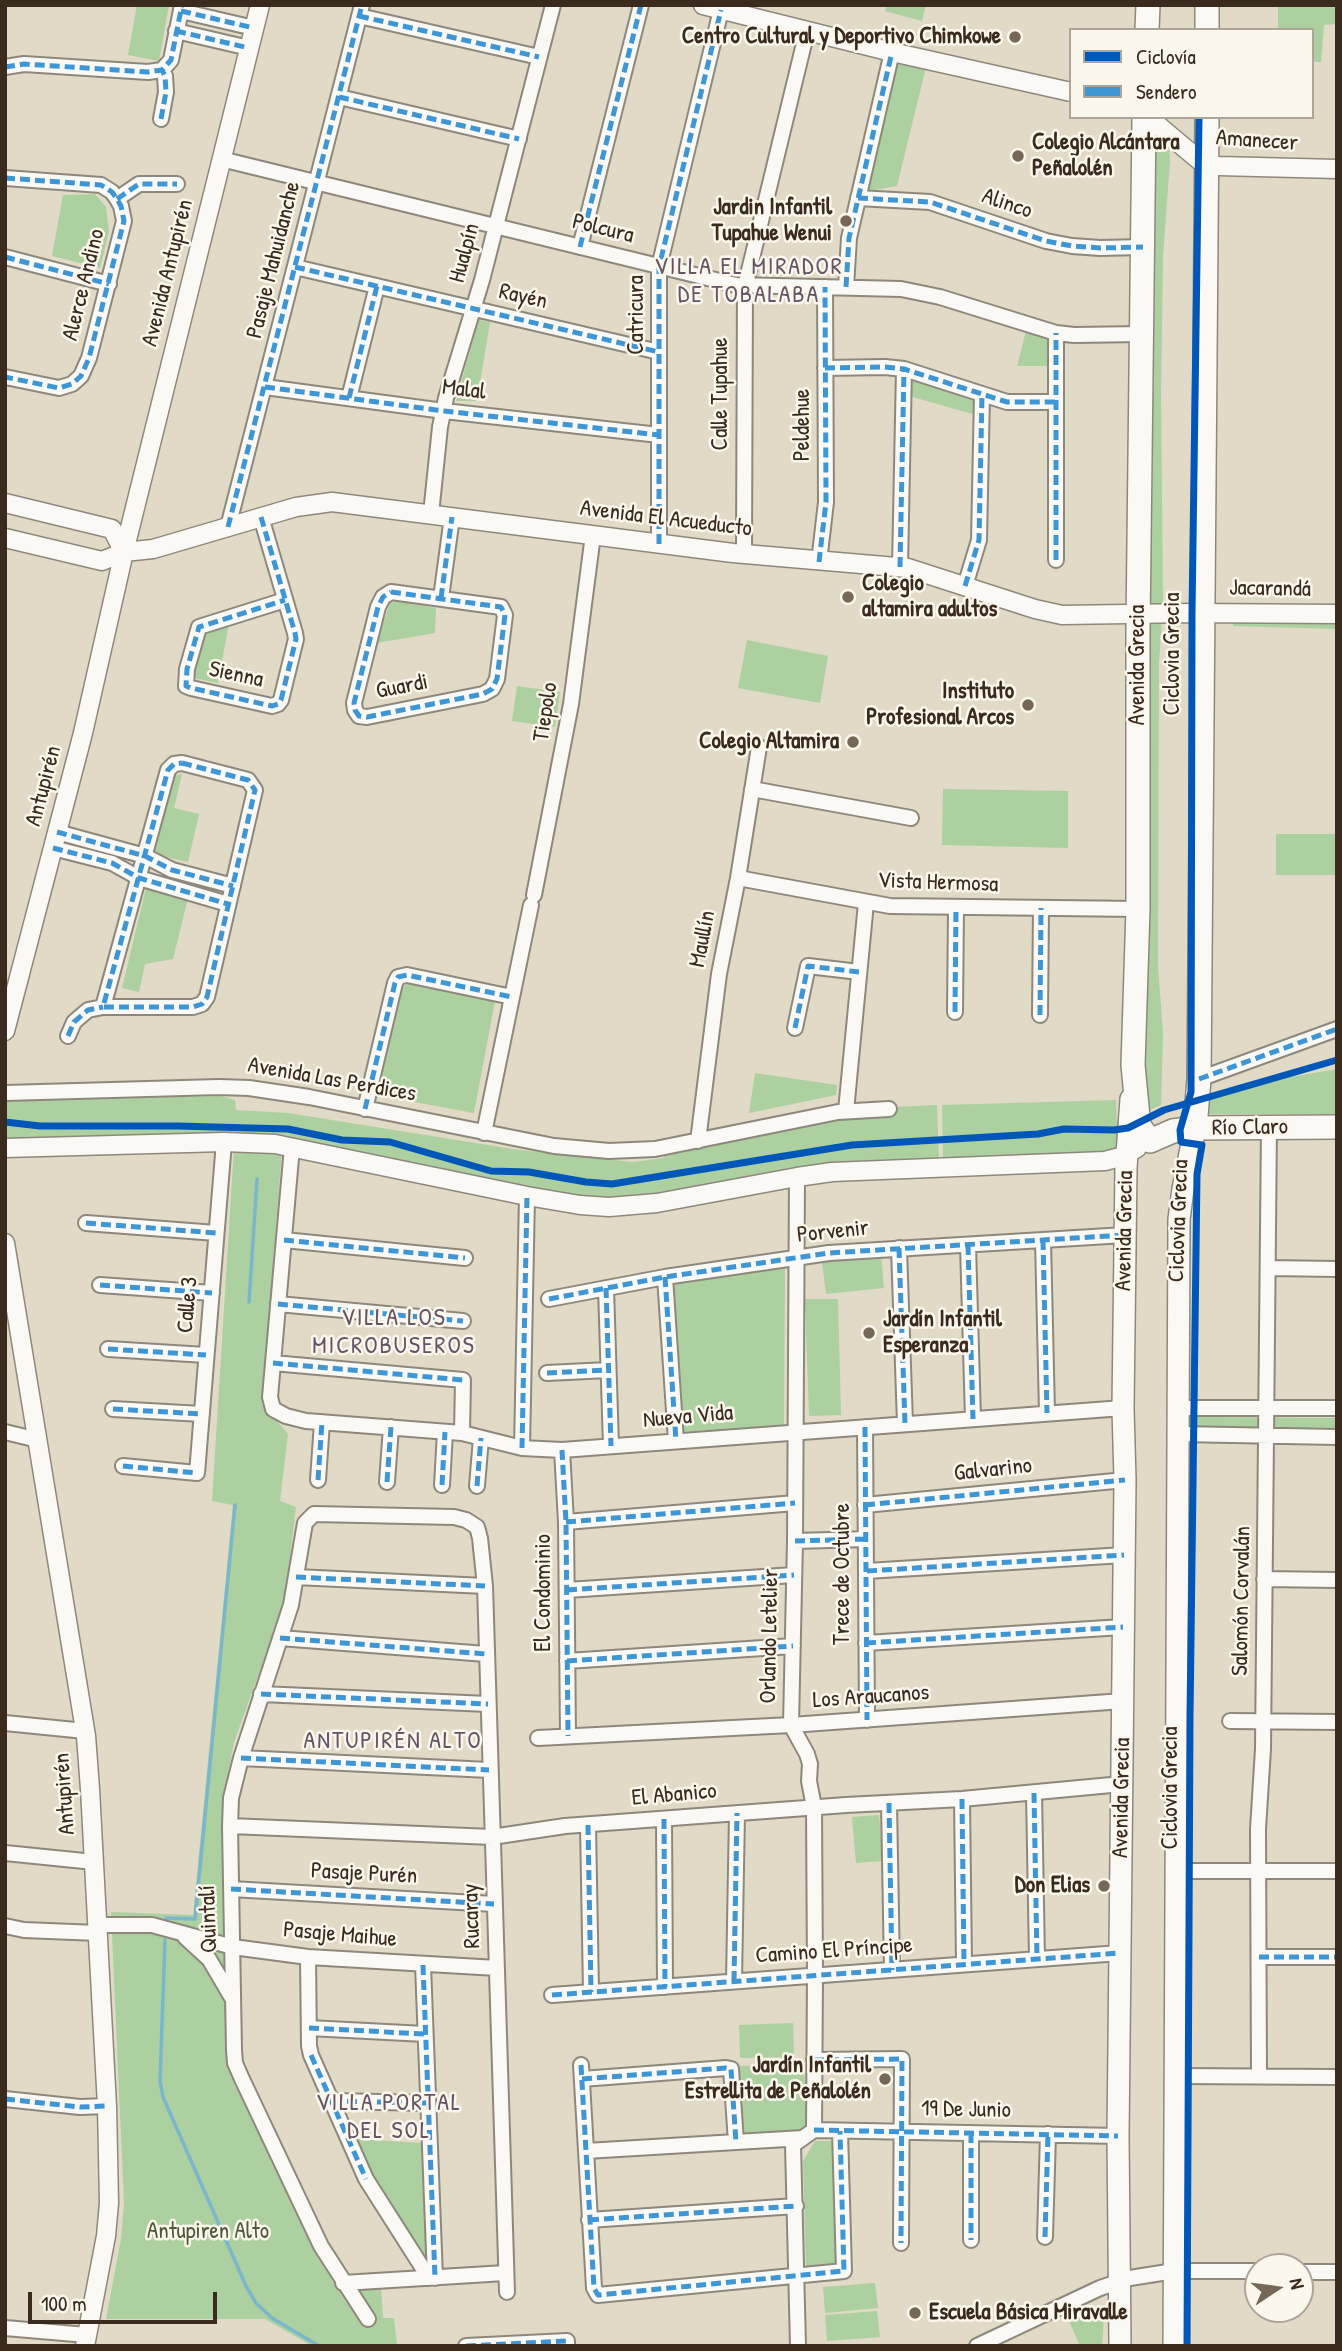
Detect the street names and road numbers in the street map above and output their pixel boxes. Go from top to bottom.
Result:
street label: Amanecer [1215,124,1299,158]
street label: Pasaje Mahuidanche [241,179,307,341]
street label: Alinco [978,183,1036,225]
street label: Avenida Antupirén [136,197,200,349]
street label: Polcura [569,208,637,250]
street label: Hualpín [444,220,486,286]
street label: Alerce Andino [57,226,111,344]
street label: Catricura [623,275,651,355]
street label: Rayén [496,278,550,316]
street label: Calle Tupahue [707,338,735,450]
street label: Malal [441,374,487,406]
street label: Peldehue [789,389,817,461]
street label: Avenida El Acueducto [579,495,753,543]
street label: Jacarandá [1229,574,1311,604]
street label: Ciclovia Grecia [1159,593,1187,715]
street label: Avenida Grecia [1124,605,1152,725]
street label: Sienna [206,656,266,694]
street label: Guardi [374,668,430,706]
street label: Tiepolo [528,680,564,744]
street label: Antupirén [20,743,68,829]
street label: Vista Hermosa [877,867,999,899]
street label: Maullín [684,908,722,970]
street label: Avenida Las Perdices [246,1052,418,1108]
street label: Río Claro [1212,1114,1288,1142]
street label: Ciclovia Grecia [1163,1159,1195,1283]
street label: Avenida Grecia [1110,1170,1140,1292]
street label: Porvenir [796,1215,870,1249]
street label: Calle 3 [172,1276,204,1334]
street label: Nueva Vida [642,1399,734,1435]
street label: Galvarino [953,1452,1033,1488]
street label: Trece de Octubre [829,1503,857,1645]
street label: Salomón Corvalán [1227,1526,1257,1676]
street label: El Condominio [530,1534,558,1652]
street label: Orlando Letelier [755,1568,785,1704]
street label: Los Araucanos [812,1679,930,1715]
street label: Ciclovia Grecia [1157,1727,1185,1849]
street label: Avenida Grecia [1107,1737,1137,1859]
street label: Antupirén [48,1752,82,1836]
street label: El Abanico [630,1778,718,1812]
street label: Pasaje Purén [310,1857,418,1891]
street label: Rucaray [457,1883,487,1949]
street label: Quintalí [194,1885,224,1953]
street label: Pasaje Maihue [282,1916,398,1954]
street label: Camino El Príncipe [754,1932,914,1970]
street label: 19 De Junio [921,2095,1011,2125]

